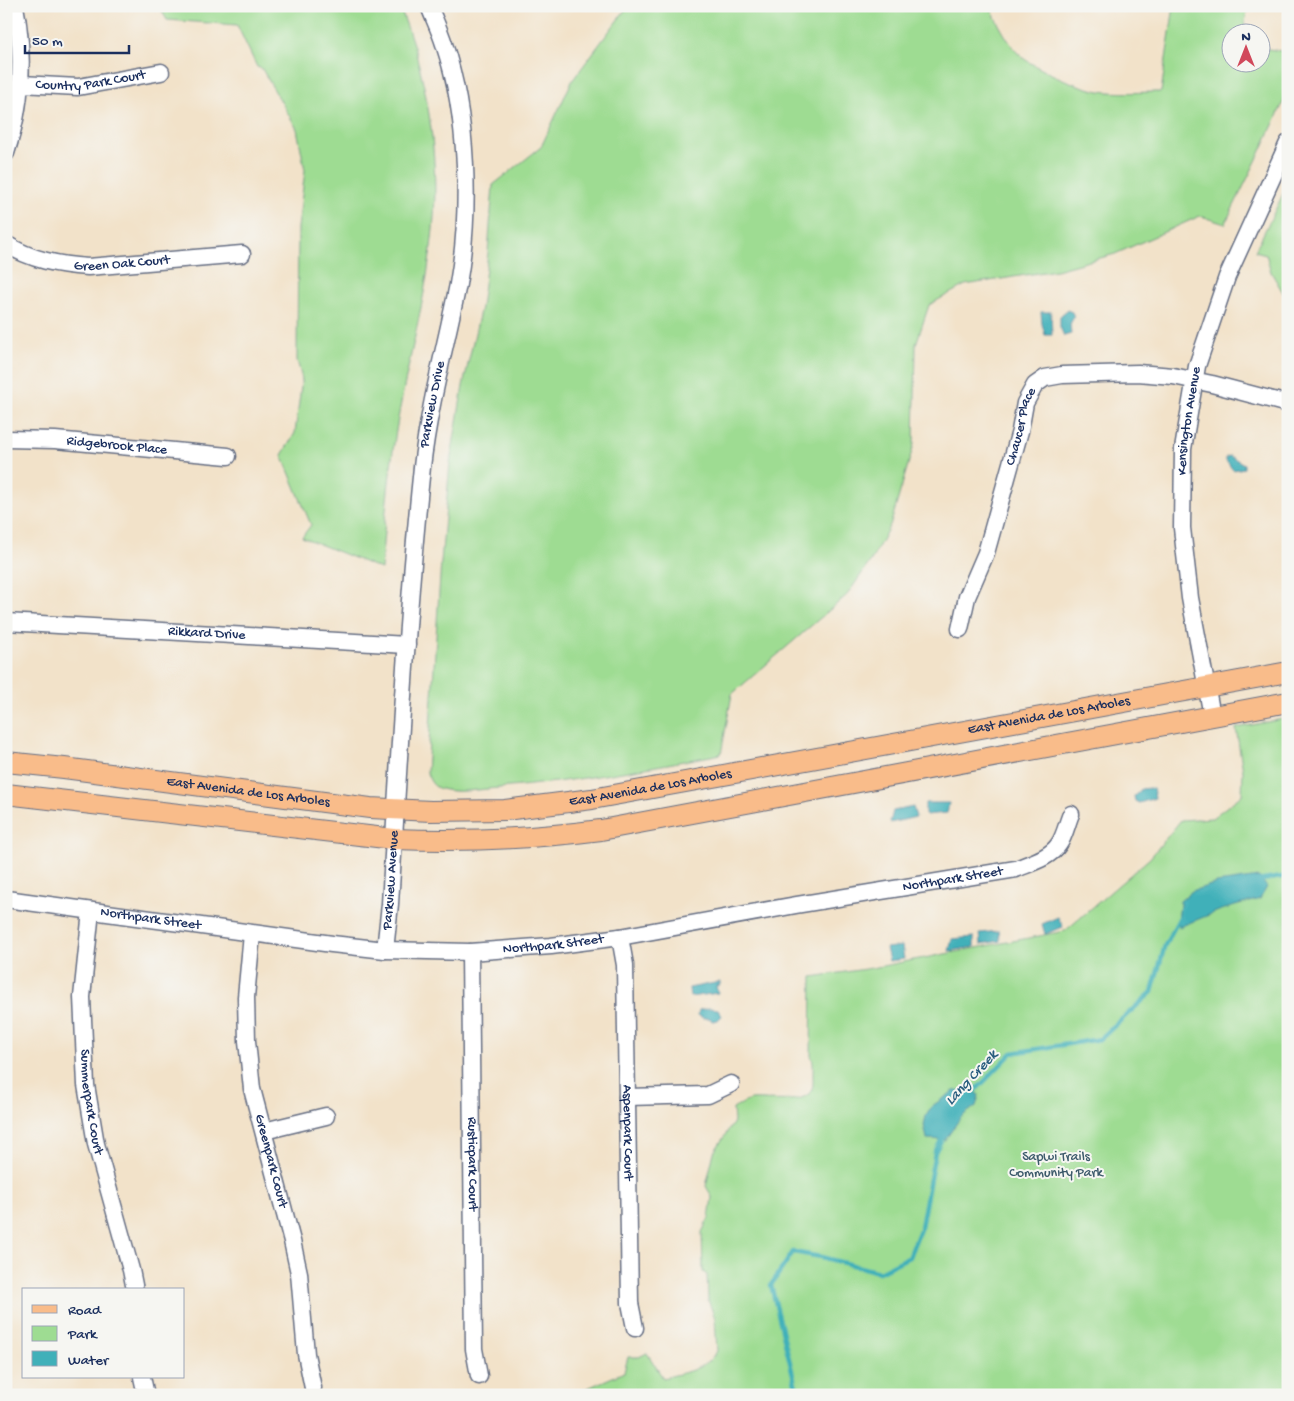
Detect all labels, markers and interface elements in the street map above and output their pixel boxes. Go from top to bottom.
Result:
scale bar [25,22,129,54]
north arrow [1222,22,1272,72]
text: N [1241,29,1251,46]
text: 50 m [32,33,63,51]
street label: Country Park Court [35,66,148,96]
street label: Green Oak Court [73,252,172,276]
street label: Parkview Drive [416,359,450,450]
street label: Kensington Avenue [1174,365,1205,475]
street label: Chaucer Place [1002,384,1041,468]
street label: Ridgebrook Place [66,433,169,459]
street label: Rikkard Drive [167,623,247,644]
street label: East Avenida de Los Arboles [966,692,1132,739]
street label: East Avenida de Los Arboles [568,765,734,810]
street label: East Avenida de Los Arboles [165,773,332,811]
street label: Parkview Avenue [379,829,403,932]
street label: Northpark Street [901,863,1005,896]
street label: Northpark Street [99,904,203,934]
street label: Northpark Street [502,931,606,958]
water label: Lang Creek [942,1046,1003,1109]
street label: Summerpark Court [76,1049,107,1158]
street label: Aspenpark Court [618,1085,637,1182]
street label: Greenpark Court [250,1112,292,1211]
street label: Rusticpark Court [463,1117,481,1212]
park label: Sapwi Trails Community Park [1009,1149,1105,1182]
legend [22,1288,185,1378]
text: Road [68,1302,102,1320]
text: Park [67,1326,98,1344]
text: Water [68,1352,110,1370]

